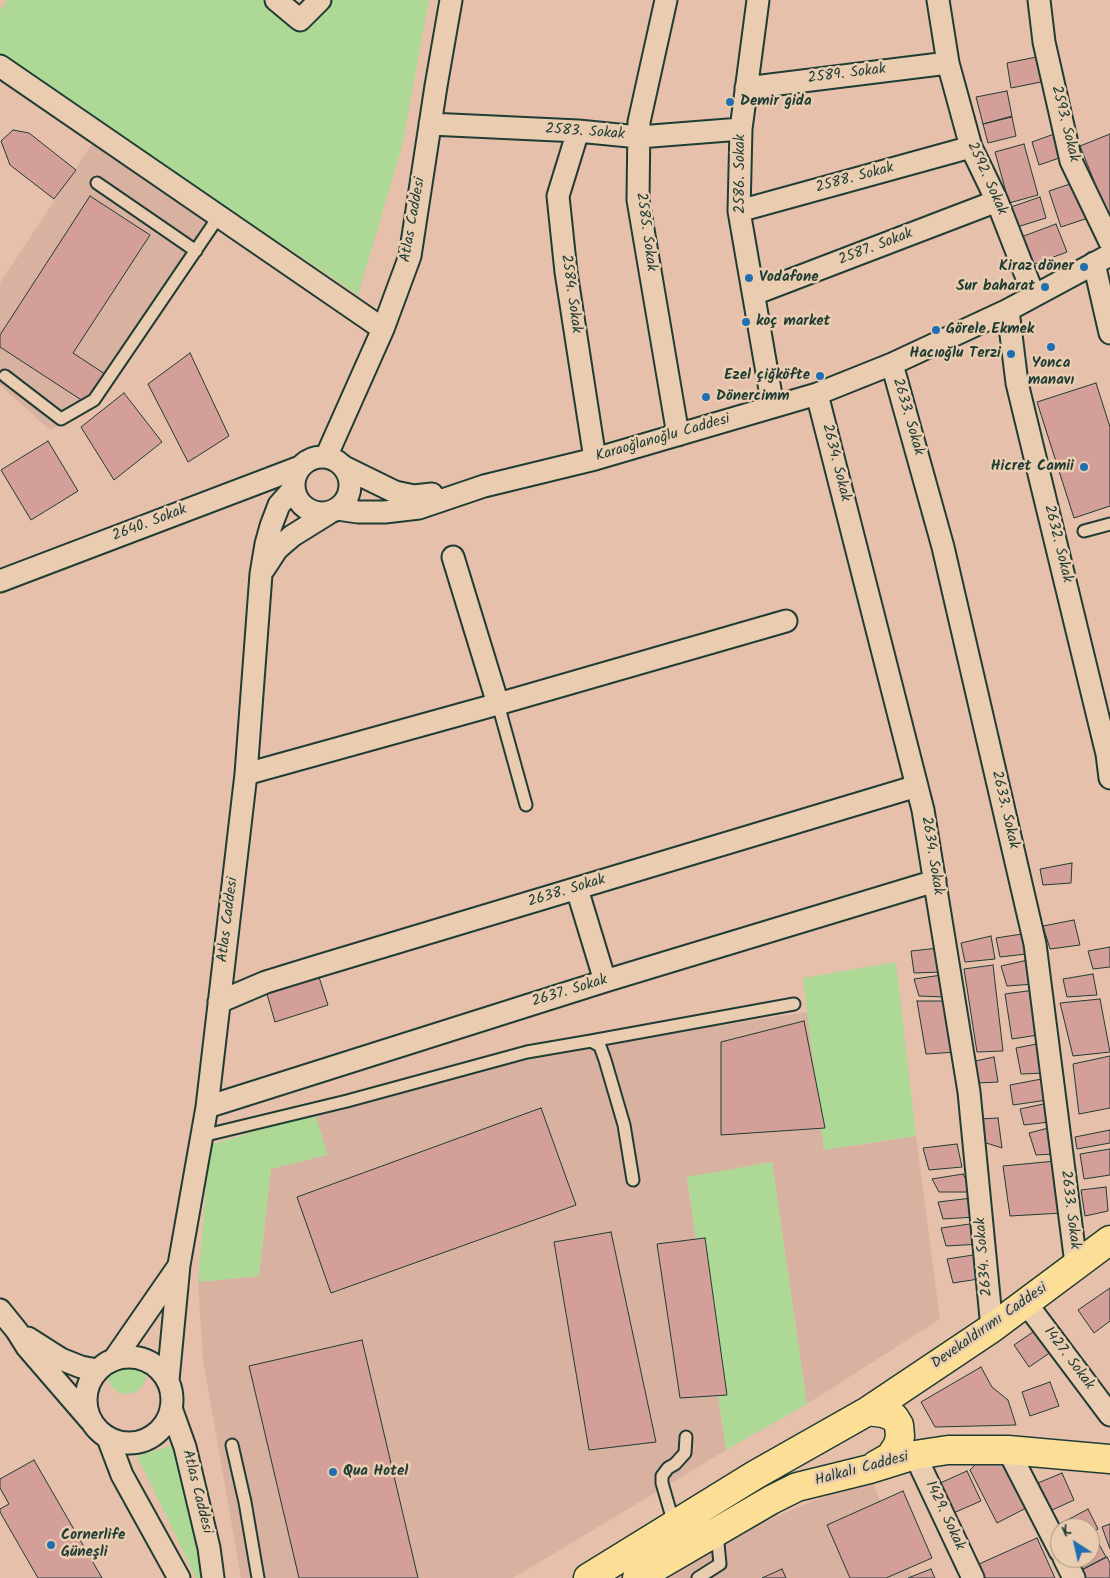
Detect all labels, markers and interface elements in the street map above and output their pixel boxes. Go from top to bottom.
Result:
street label: 2589. Sokak [807,61,887,89]
street label: 2593. Sokak [1046,84,1082,164]
place label: Demir gida [740,93,812,111]
marker: Demir gida [724,96,736,108]
street label: 2583. Sokak [545,121,625,145]
street label: 2586. Sokak [732,134,750,214]
street label: 2592. Sokak [962,140,1010,218]
street label: 2588. Sokak [814,160,896,198]
street label: Atlas Caddesi [398,176,430,264]
street label: 2585. Sokak [631,191,659,273]
street label: 2587. Sokak [836,226,916,270]
street label: 2584. Sokak [556,253,584,335]
place label: Kiraz döner [999,258,1074,276]
marker: Kiraz döner [1078,261,1090,273]
place label: Vodafone [759,269,819,287]
marker: Vodafone [743,272,755,284]
place label: Sur baharat [956,278,1035,296]
marker: Sur baharat [1039,281,1051,293]
place label: koç market [756,313,830,331]
marker: koç market [740,316,752,328]
place label: Görele Ekmek [946,321,1034,339]
marker: Görele Ekmek [930,324,942,336]
marker: Yonca manavı [1045,341,1057,353]
place label: Hacıoğlu Terzi [909,345,1001,363]
marker: Hacıoğlu Terzi [1005,348,1017,360]
place label: Yonca manavı [1028,355,1074,390]
place label: Ezel çiğköfte [724,367,810,385]
marker: Ezel çiğköfte [814,370,826,382]
street label: 2633. Sokak [887,376,927,458]
place label: Dönercimm [716,388,790,406]
marker: Dönercimm [700,391,712,403]
street label: Karaoğlanoğlu Caddesi [594,411,732,467]
street label: 2634. Sokak [817,422,853,504]
place label: Hicret Camii [991,458,1074,476]
marker: Hicret Camii [1078,461,1090,473]
street label: 2640. Sokak [110,502,190,546]
street label: 2632. Sokak [1039,503,1075,585]
street label: 2633. Sokak [986,769,1022,851]
street label: 2634. Sokak [916,815,946,897]
street label: 2638. Sokak [526,872,608,912]
street label: Atlas Caddesi [215,876,243,964]
street label: 2637. Sokak [530,972,610,1012]
street label: 2633. Sokak [1055,1169,1083,1251]
street label: 2634. Sokak [973,1217,997,1297]
street label: Devekaldırımı Caddesi [929,1280,1051,1374]
street label: 1427. Sokak [1039,1324,1097,1394]
street label: Atlas Caddesi [177,1448,215,1536]
street label: Halkalı Caddesi [813,1449,911,1491]
place label: Qua Hotel [343,1463,408,1481]
marker: Qua Hotel [327,1466,339,1478]
street label: 1429. Sokak [920,1478,968,1554]
north arrow [1050,1518,1100,1568]
text: K [1057,1520,1077,1543]
place label: Cornerlife Güneşli [61,1527,125,1562]
marker: Cornerlife Güneşli [45,1539,57,1551]

